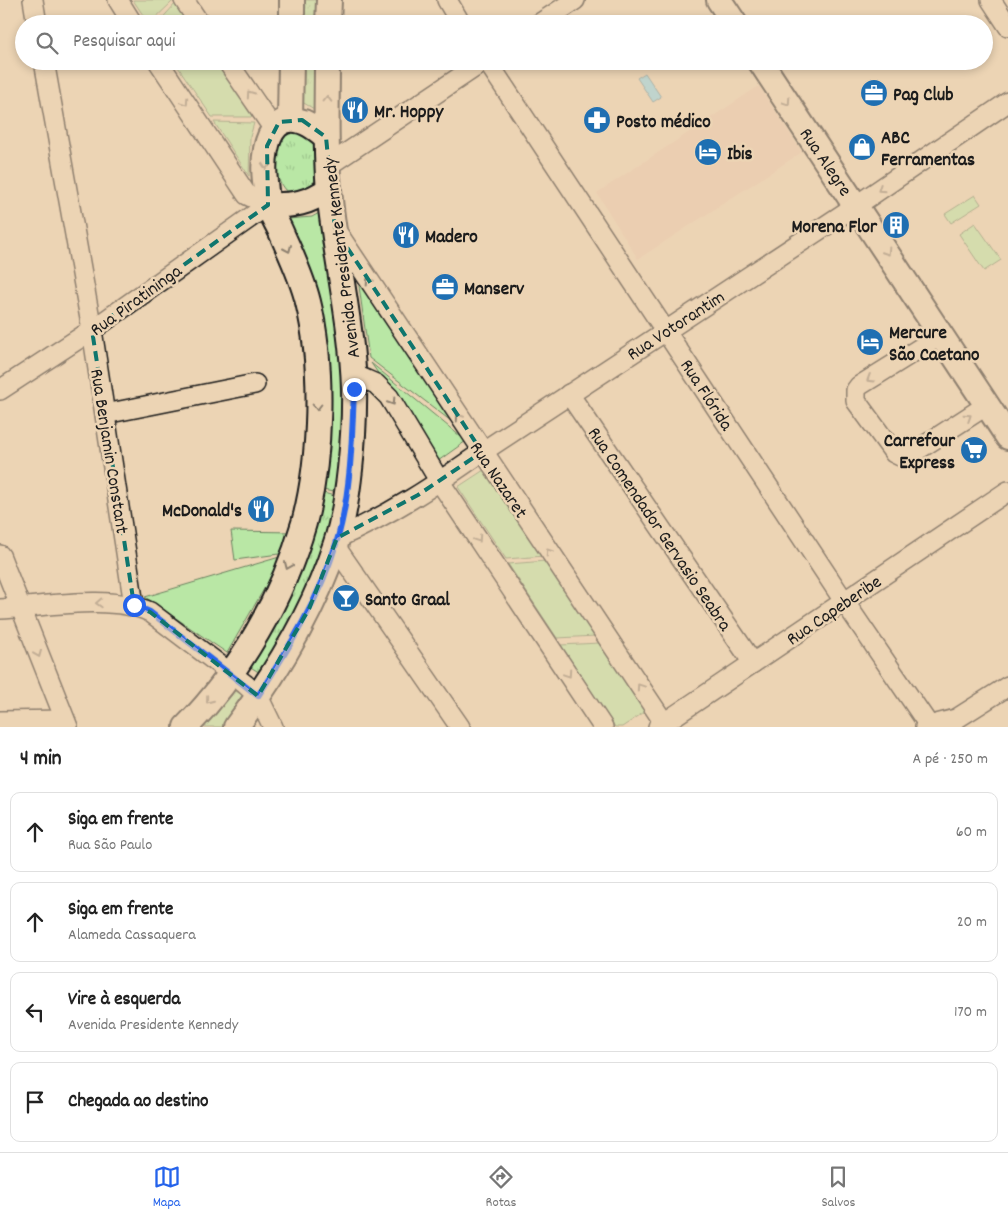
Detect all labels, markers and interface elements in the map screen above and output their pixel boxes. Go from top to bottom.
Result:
search box [15,15,993,70]
icon: search [33,29,61,57]
text: Pesquisar aqui [73,29,175,56]
office icon: Pag Club [859,78,889,108]
place label: Pag Club [893,83,954,110]
one-way arrow [247,91,256,100]
one-way arrow [322,95,332,102]
restaurant icon: Mr. Hoppy [340,95,370,125]
one-way arrow [179,96,188,106]
one-way arrow [781,96,790,105]
place label: Mr. Hoppy [374,100,444,127]
pharmacy icon: Posto médico [582,105,612,135]
place label: Posto médico [616,110,711,137]
street label: Rua Alegre [791,123,857,203]
place label: ABC Ferramentas [881,126,975,175]
shop icon: ABC Ferramentas [847,132,877,162]
hotel icon: Ibis [693,137,723,167]
place label: Ibis [727,142,753,169]
street label: Avenida Presidente Kennedy [318,155,369,359]
one-way arrow [260,162,271,170]
one-way arrow [877,182,886,192]
building icon: Morena Flor [881,210,911,240]
place label: Morena Flor [791,215,878,242]
restaurant icon: Madero [391,220,421,250]
place label: Madero [425,225,478,252]
one-way arrow [282,244,293,253]
one-way arrow [881,246,890,255]
street label: Rua Piratininga [86,259,189,344]
office icon: Manserv [430,272,460,302]
place label: Manserv [464,277,524,304]
one-way arrow [366,278,375,287]
street label: Rua Votorantim [623,285,731,369]
place label: Mercure São Caetano [889,321,980,370]
hotel icon: Mercure São Caetano [855,327,885,357]
street label: Rua Flórida [672,355,739,438]
street label: Rua Benjamin Constant [81,367,134,536]
one-way arrow [867,373,876,383]
route end [343,378,366,401]
one-way arrow [385,396,395,405]
one-way arrow [312,404,322,411]
one-way arrow [455,413,465,422]
one-way arrow [963,414,972,423]
street label: Rua Comendador Gervasio Seabra [579,422,737,638]
place label: Carrefour Express [884,429,956,478]
supermarket icon: Carrefour Express [959,435,989,465]
street label: Rua Nazaret [461,437,533,525]
restaurant icon: McDonald's [246,494,276,524]
place label: McDonald's [162,499,242,526]
one-way arrow [472,533,481,543]
one-way arrow [546,548,555,558]
one-way arrow [284,561,295,570]
street label: Rua Capeberibe [782,570,888,654]
bar icon: Santo Graal [331,583,361,613]
place label: Santo Graal [365,588,450,615]
route start [123,594,146,617]
one-way arrow [95,598,103,609]
one-way arrow [31,649,42,658]
one-way arrow [562,669,571,678]
one-way arrow [637,683,646,692]
one-way arrow [205,695,214,704]
text: 4 min [20,745,62,775]
text: A pé · 250 m [913,748,988,771]
text: Siga em frente [68,807,173,834]
icon: ahead [21,818,49,846]
text: 60 m [956,821,987,844]
text: Rua São Paulo [68,834,152,857]
text: Siga em frente [68,897,173,924]
icon: ahead [21,908,49,936]
text: 20 m [957,911,987,934]
text: Alameda Cassaquera [68,924,196,947]
text: Vire à esquerda [68,987,180,1014]
icon: left [21,998,49,1026]
text: 170 m [954,1001,987,1024]
text: Avenida Presidente Kennedy [68,1014,238,1037]
icon: arrive [21,1088,49,1116]
text: Chegada ao destino [68,1089,209,1116]
tab: Mapa [153,1163,181,1213]
tab: Rotas [486,1163,516,1213]
tab: Salvos [821,1163,855,1213]

